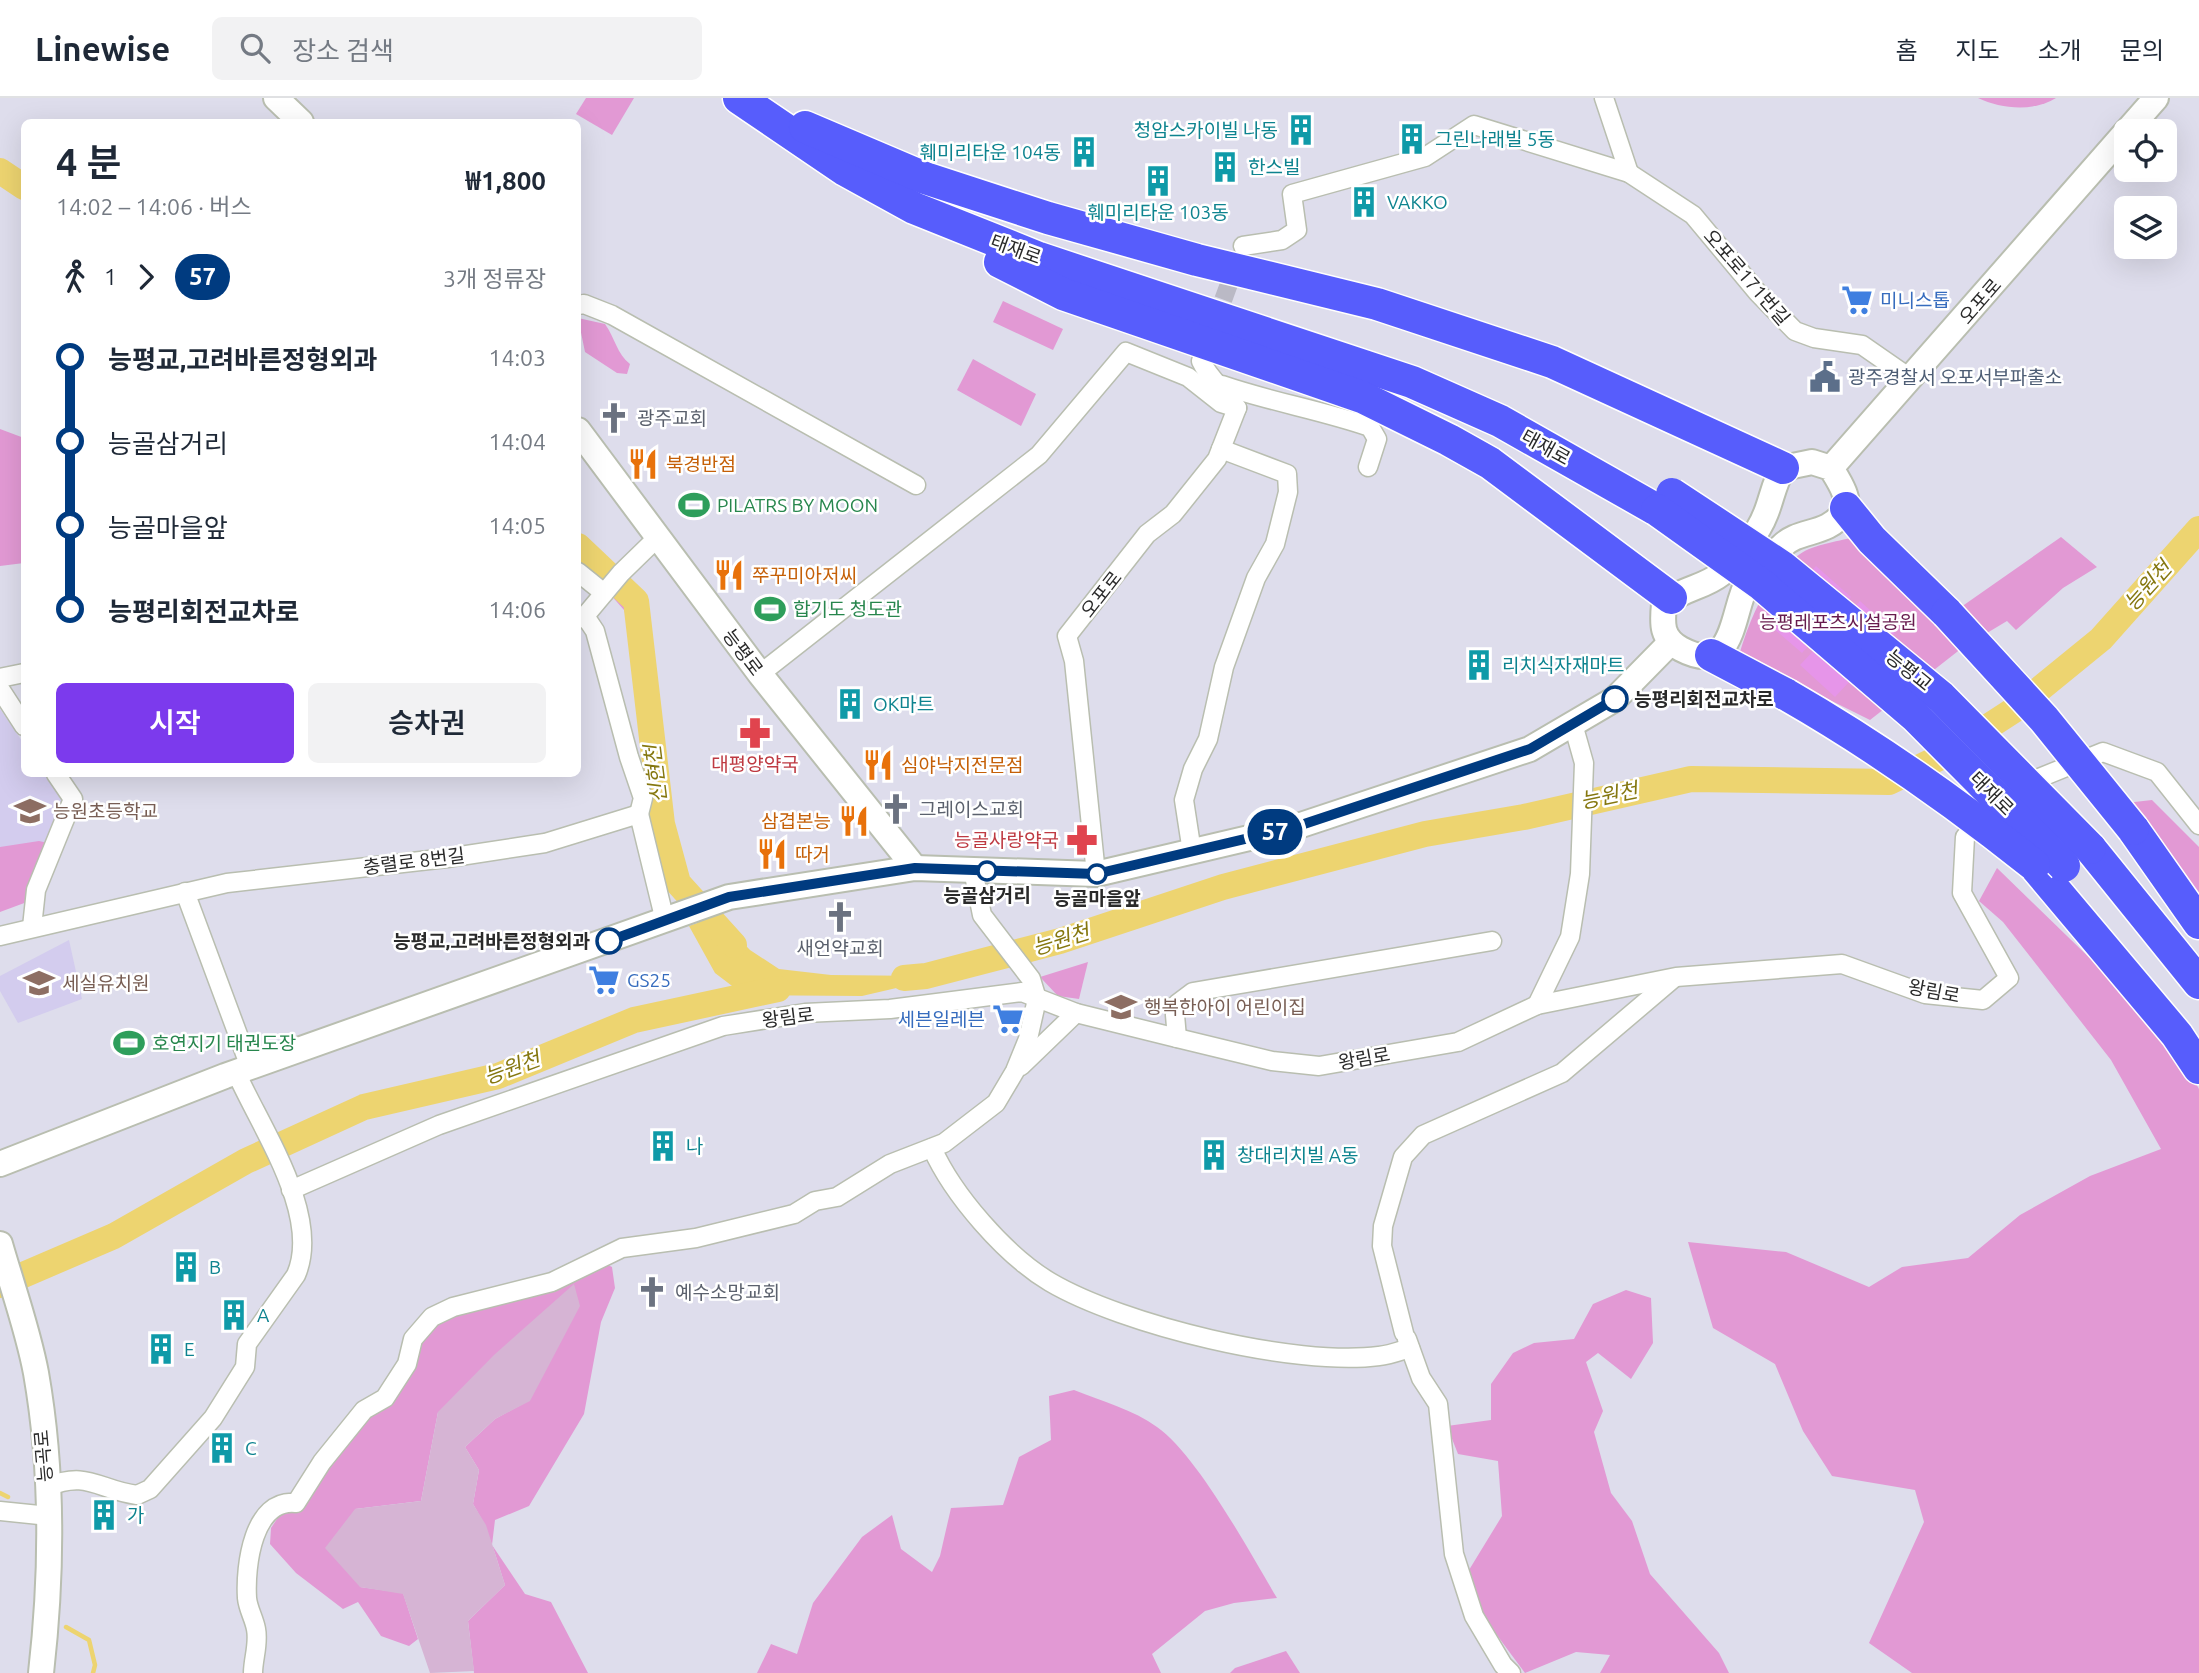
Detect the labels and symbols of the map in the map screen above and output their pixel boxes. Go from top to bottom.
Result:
building icon: 청암스카이빌 나동 [1284,113,1318,147]
place label: 청암스카이빌 나동 [1134,119,1278,141]
building icon: 그린나래빌 5동 [1395,122,1429,156]
place label: 그린나래빌 5동 [1435,128,1555,150]
building icon: 훼미리타운 104동 [1067,135,1101,169]
place label: 훼미리타운 104동 [920,141,1061,163]
building icon: 한스빌 [1208,150,1242,184]
place label: 한스빌 [1248,156,1300,178]
building icon: 훼미리타운 103동 [1141,164,1175,198]
building icon: VAKKO [1347,185,1381,219]
place label: VAKKO [1387,191,1448,213]
place label: 훼미리타운 103동 [1087,201,1229,223]
street label: 오포로171번길 [1699,225,1795,329]
street label: 태재로 [988,230,1044,268]
street label: 오포로 [1954,274,2006,328]
supermarket icon: 미니스톱 [1840,283,1874,317]
place label: 미니스톱 [1880,289,1950,311]
public building icon: 광주경찰서 오포서부파출소 [1808,360,1842,394]
place label: 광주경찰서 오포서부파출소 [1848,366,2062,388]
church icon: 광주교회 [597,401,631,435]
place label: 광주교회 [637,407,707,429]
street label: 태재로 [1518,425,1574,469]
restaurant icon: 북경반점 [626,447,660,481]
place label: 북경반점 [666,453,736,475]
sports icon: PILATRS BY MOON [677,488,711,522]
place label: PILATRS BY MOON [717,494,878,516]
water label: 능원천 [2119,554,2177,615]
restaurant icon: 쭈꾸미아저씨 [712,558,746,592]
place label: 쭈꾸미아저씨 [752,564,857,586]
street label: 오포로 [1076,567,1126,621]
sports icon: 합기도 청도관 [753,592,787,626]
place label: 합기도 청도관 [793,598,902,620]
park label: 능평레포츠시설공원 [1759,611,1917,633]
street label: 능평로 [718,624,768,680]
street label: 능평교 [1882,645,1936,695]
building icon: 리치식자재마트 [1462,648,1496,682]
place label: 리치식자재마트 [1502,654,1624,676]
marker: 능평리회전교차로 [1602,686,1628,712]
building icon: OK마트 [833,687,867,721]
place label: 능평리회전교차로 [1634,688,1774,710]
place label: OK마트 [873,693,934,715]
pharmacy icon: 대평양약국 [738,716,772,750]
water label: 신현천 [639,741,670,804]
restaurant icon: 심야낙지전문점 [861,748,895,782]
place label: 대평양약국 [711,753,799,775]
place label: 심야낙지전문점 [901,754,1023,776]
street label: 태재로 [1966,767,2018,819]
water label: 능원천 [1578,777,1642,813]
church icon: 그레이스교회 [879,792,913,826]
school or university icon: 능원초등학교 [13,794,47,828]
place label: 그레이스교회 [919,798,1024,820]
place label: 능원초등학교 [53,800,158,822]
restaurant icon: 삼겹본능 [837,804,871,838]
line badge: 57 [1244,809,1306,855]
place label: 삼겹본능 [761,810,831,832]
pharmacy icon: 능골사랑약국 [1065,823,1099,857]
place label: 능골사랑약국 [954,829,1059,851]
restaurant icon: 따거 [755,837,789,871]
place label: 따거 [795,843,830,865]
street label: 충렬로 8번길 [362,844,466,878]
marker: 능골삼거리 [977,861,997,881]
marker: 능골마을앞 [1087,864,1107,884]
place label: 능골삼거리 [943,884,1031,906]
place label: 능골마을앞 [1053,887,1141,909]
church icon: 새언약교회 [823,900,857,934]
water label: 능원천 [1029,918,1094,959]
marker: 능평교,고려바른정형외과 [596,928,622,954]
place label: 능평교,고려바른정형외과 [393,930,591,952]
place label: 새언약교회 [796,937,884,959]
supermarket icon: GS25 [587,963,621,997]
school or university icon: 세실유치원 [22,966,56,1000]
place label: GS25 [627,969,671,991]
place label: 세실유치원 [62,972,149,994]
street label: 왕림로 [1906,975,1962,1007]
school or university icon: 행복한아이 어린이집 [1104,990,1138,1024]
place label: 행복한아이 어린이집 [1144,996,1306,1018]
supermarket icon: 세븐일레븐 [991,1002,1025,1036]
street label: 왕림로 [761,1003,815,1031]
place label: 세븐일레븐 [898,1008,985,1030]
sports icon: 호연지기 태권도장 [112,1026,146,1060]
place label: 호연지기 태권도장 [152,1032,296,1054]
street label: 왕림로 [1336,1043,1392,1073]
water label: 능원천 [480,1045,546,1088]
building icon: 나 [646,1129,680,1163]
place label: 나 [686,1135,703,1157]
building icon: 창대리치빌 A동 [1197,1138,1231,1172]
place label: 창대리치빌 A동 [1237,1144,1359,1166]
building icon: B [169,1250,203,1284]
place label: B [209,1256,221,1278]
church icon: 예수소망교회 [635,1275,669,1309]
place label: 예수소망교회 [675,1281,780,1303]
building icon: A [217,1298,251,1332]
place label: A [257,1304,270,1326]
building icon: E [144,1332,178,1366]
place label: E [184,1338,195,1360]
street label: 능곡로 [30,1429,56,1483]
building icon: C [205,1431,239,1465]
place label: C [245,1437,257,1459]
building icon: 가 [87,1498,121,1532]
place label: 가 [127,1504,144,1526]

